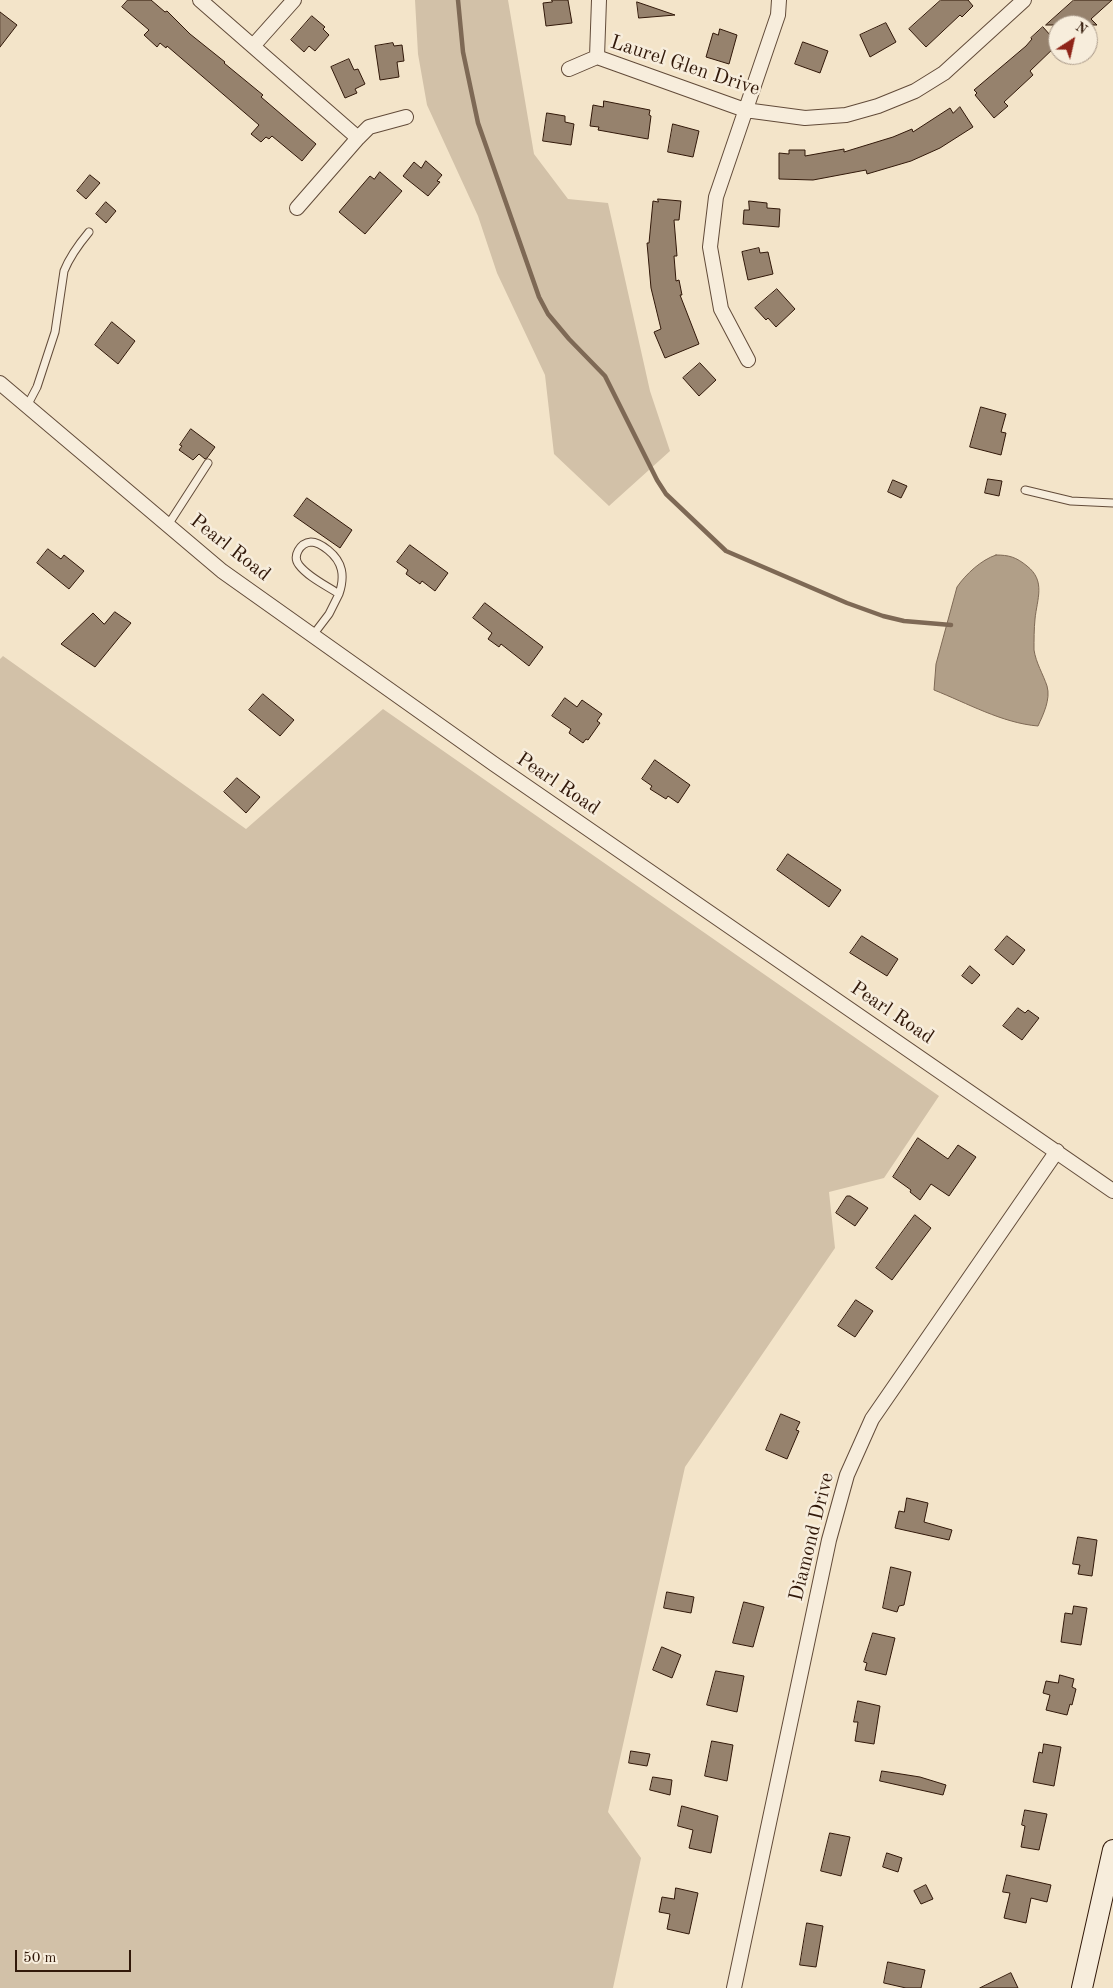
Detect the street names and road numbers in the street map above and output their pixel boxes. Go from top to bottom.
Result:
street label: Laurel Glen Drive [607,31,763,101]
street label: Pearl Road [185,509,275,587]
street label: Pearl Road [512,747,604,821]
street label: Pearl Road [846,976,938,1050]
street label: Diamond Drive [784,1470,840,1604]

